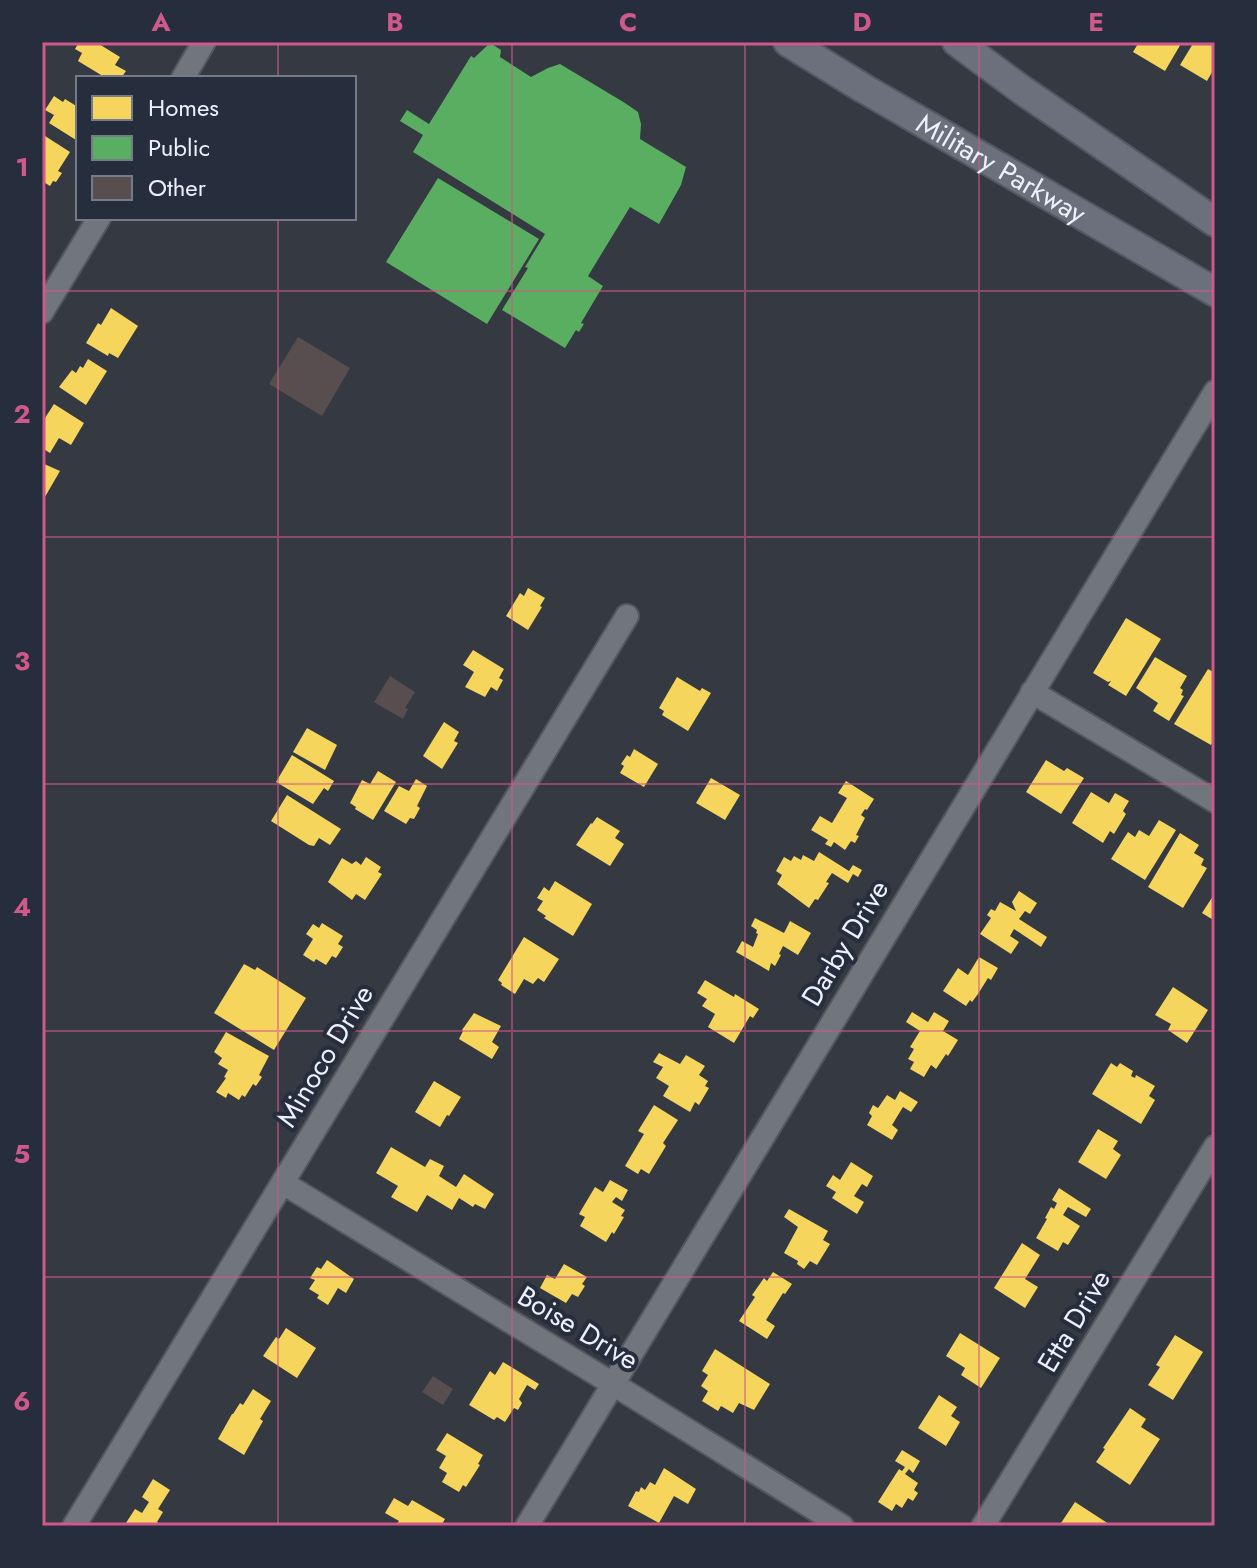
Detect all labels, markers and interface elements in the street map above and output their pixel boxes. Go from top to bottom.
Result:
text: A [150,3,171,41]
text: B [386,3,404,41]
text: C [619,3,637,41]
text: D [852,3,872,41]
text: E [1088,3,1104,41]
legend [76,76,356,220]
text: Homes [148,90,219,125]
street label: Military Parkway [909,103,1095,234]
text: Public [148,130,210,165]
text: 1 [15,148,29,186]
text: Other [148,170,207,205]
text: 2 [13,395,31,433]
text: 3 [14,642,30,680]
street label: Darby Drive [791,872,899,1014]
text: 4 [13,888,31,926]
street label: Minoco Drive [266,977,384,1135]
text: 5 [14,1135,30,1173]
street label: Etta Drive [1027,1262,1121,1380]
street label: Boise Drive [510,1276,646,1380]
text: 6 [13,1382,31,1420]

